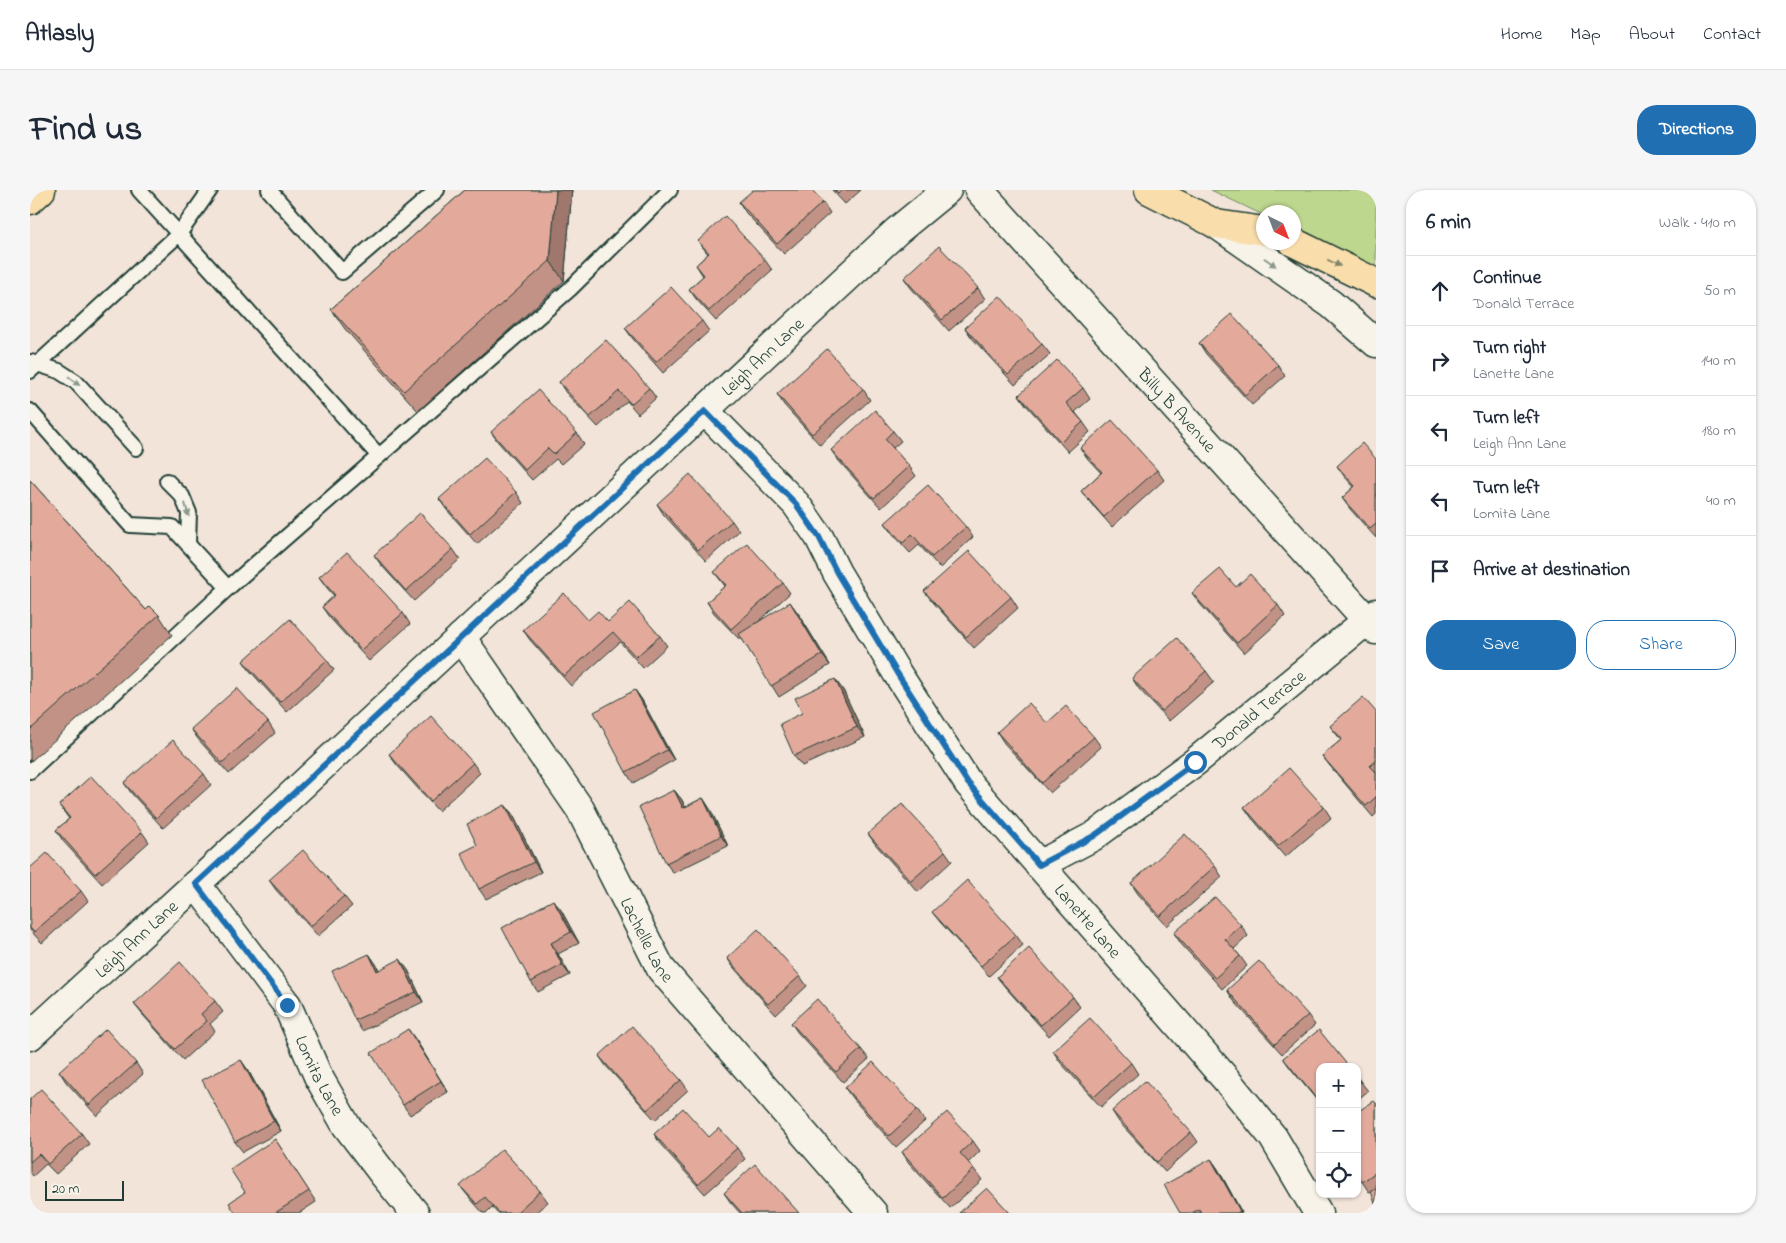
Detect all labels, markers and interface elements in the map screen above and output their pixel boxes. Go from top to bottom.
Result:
text: Atlasly [25,17,94,52]
text: Home [1501,22,1542,48]
text: Map [1570,22,1601,48]
text: About [1629,22,1675,48]
text: Contact [1703,22,1761,48]
text: Find us [30,105,142,156]
button: Directions [1637,105,1756,155]
north arrow [1256,205,1301,250]
text: 6 min [1426,208,1471,238]
text: Walk · 410 m [1659,211,1736,235]
one-way arrow [1263,257,1277,267]
one-way arrow [1327,259,1341,267]
text: Continue [1473,265,1541,292]
icon: ahead [1426,277,1454,305]
text: 50 m [1704,279,1736,303]
text: Donald Terrace [1473,292,1574,316]
street label: Leigh Ann Lane [716,312,812,403]
text: Turn right [1473,335,1546,362]
icon: right [1426,347,1454,375]
text: 140 m [1701,349,1736,373]
street label: Billy B Avenue [1130,362,1222,460]
text: Lanette Lane [1473,362,1554,386]
one-way arrow [67,376,80,387]
text: Turn left [1473,405,1540,432]
icon: left [1426,417,1454,445]
text: 180 m [1702,419,1736,443]
text: Leigh Ann Lane [1473,432,1566,456]
text: Turn left [1473,475,1540,502]
icon: left [1426,487,1454,515]
text: 40 m [1706,489,1736,513]
one-way arrow [183,502,191,517]
text: Lomita Lane [1473,502,1550,526]
icon: arrive [1426,557,1454,585]
text: Arrive at destination [1473,557,1630,584]
button: Save [1426,620,1576,670]
button: Share [1586,620,1736,670]
street label: Donald Terrace [1207,664,1313,758]
route start [1184,751,1207,774]
street label: Lanette Lane [1047,879,1127,966]
street label: Lachelle Lane [612,894,679,990]
street label: Leigh Ann Lane [90,895,186,985]
route end [276,994,299,1017]
street label: Lomita Lane [287,1032,350,1122]
map controls [1316,1063,1361,1198]
button: + [1316,1063,1361,1108]
button: − [1316,1108,1361,1153]
button: locate [1316,1153,1361,1198]
scale bar [45,1178,124,1201]
text: 20 m [52,1179,79,1200]

